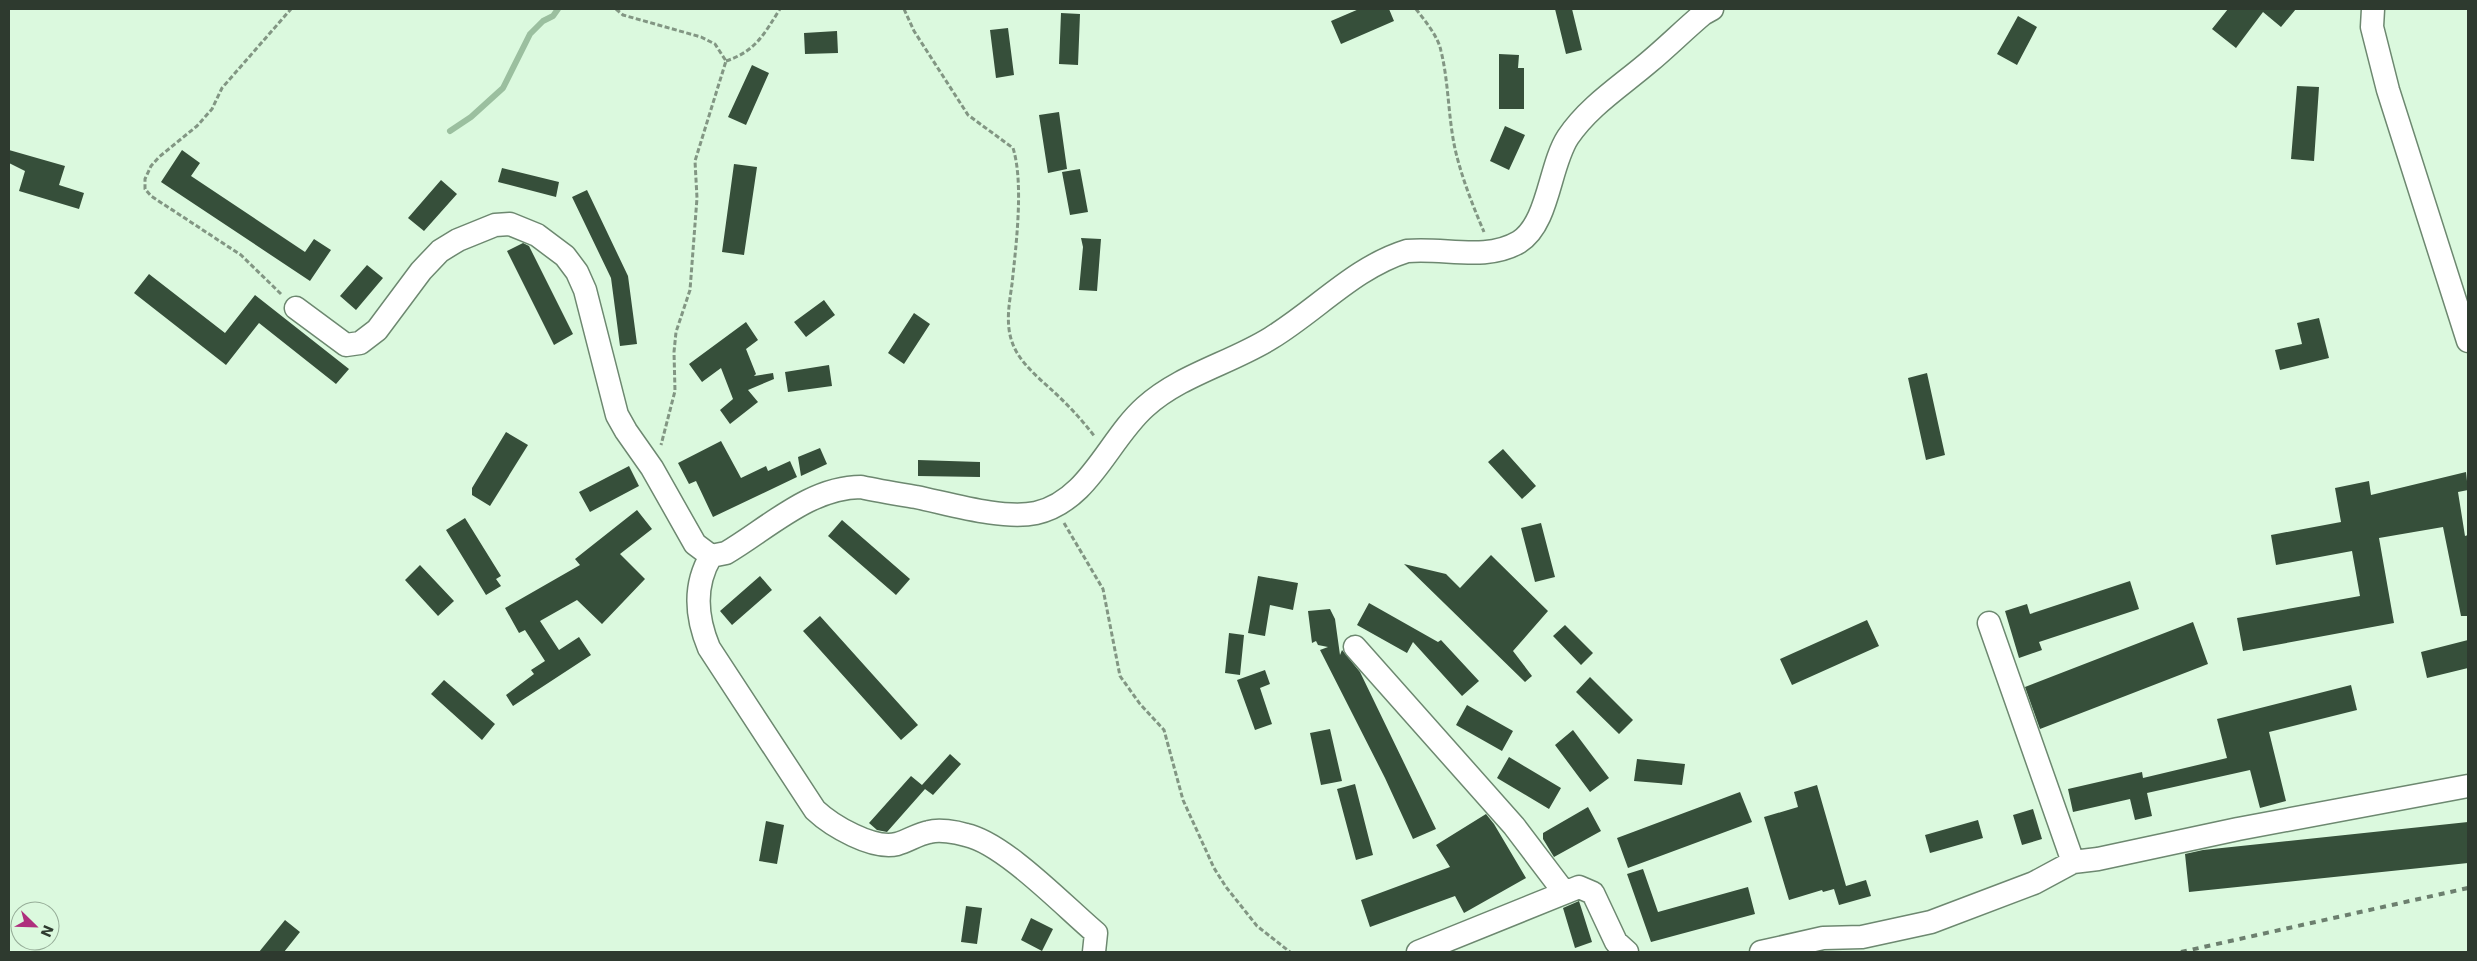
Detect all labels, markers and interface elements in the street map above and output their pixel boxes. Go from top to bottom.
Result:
north arrow [10,901,60,951]
text: N [37,923,57,940]

